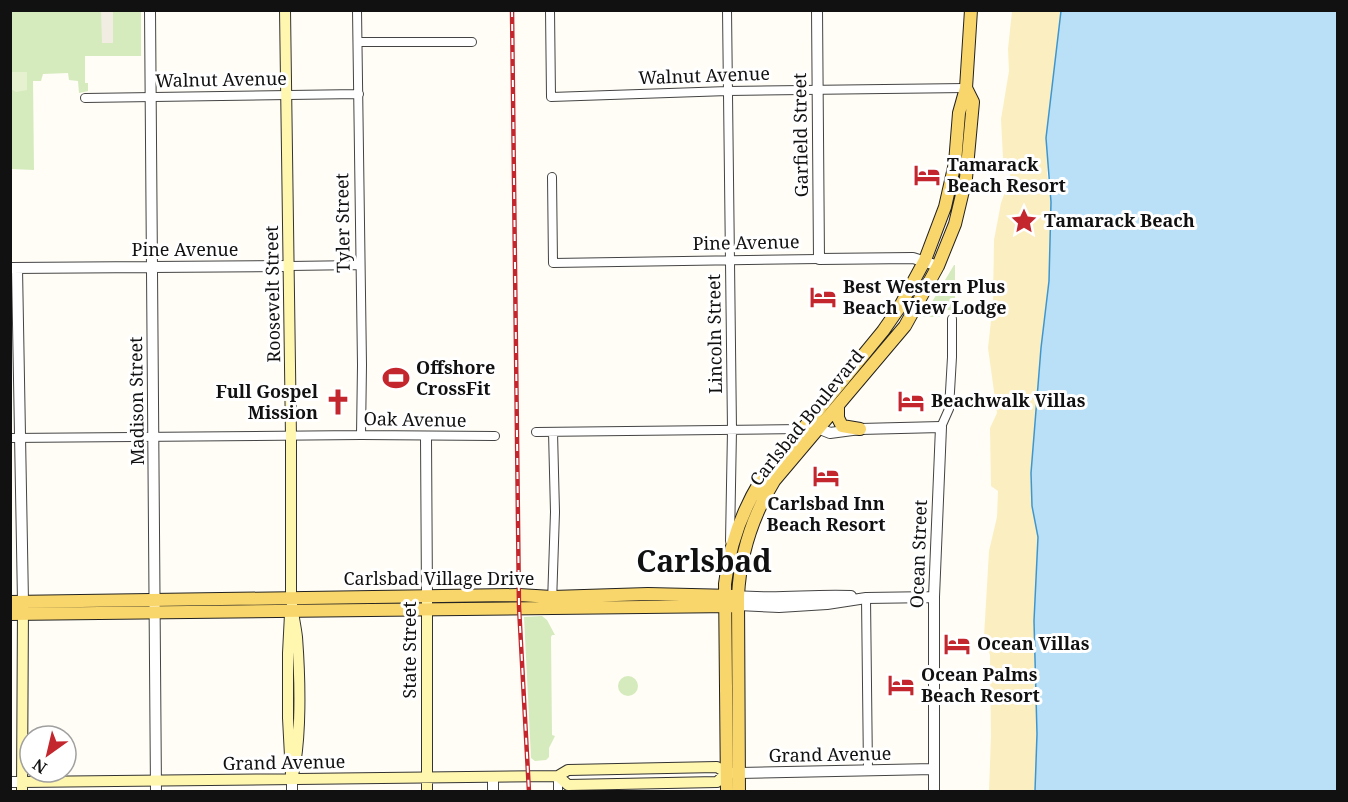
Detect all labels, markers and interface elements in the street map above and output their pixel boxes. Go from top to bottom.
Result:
street label: Walnut Avenue [638,61,770,89]
street label: Walnut Avenue [155,66,287,92]
street label: Garfield Street [787,73,813,197]
place label: Tamarack Beach Resort [947,152,1066,197]
hotel icon: Tamarack Beach Resort [912,160,942,190]
street label: Tyler Street [329,173,355,273]
place icon: Tamarack Beach [1009,206,1039,236]
place label: Tamarack Beach [1044,208,1195,232]
street label: Roosevelt Street [259,225,285,363]
street label: Pine Avenue [692,229,800,255]
street label: Pine Avenue [132,237,238,261]
street label: Lincoln Street [701,274,727,394]
place label: Best Western Plus Beach View Lodge [843,274,1007,319]
hotel icon: Best Western Plus Beach View Lodge [808,282,838,312]
street label: Madison Street [123,336,149,466]
street label: Carlsbad Boulevard [744,344,869,491]
place label: Offshore CrossFit [416,355,495,400]
sports icon: Offshore CrossFit [381,363,411,393]
place label: Full Gospel Mission [216,379,319,424]
hotel icon: Beachwalk Villas [896,386,926,416]
church icon: Full Gospel Mission [323,387,353,417]
place label: Beachwalk Villas [931,388,1086,412]
street label: Oak Avenue [363,406,467,432]
hotel icon: Carlsbad Inn Beach Resort [811,461,841,491]
place label: Carlsbad Inn Beach Resort [767,491,885,536]
street label: Ocean Street [904,499,932,609]
district label: Carlsbad [636,540,772,581]
street label: Carlsbad Village Drive [344,566,534,590]
street label: State Street [397,601,421,699]
hotel icon: Ocean Villas [942,629,972,659]
place label: Ocean Villas [977,631,1090,655]
place label: Ocean Palms Beach Resort [921,662,1040,707]
hotel icon: Ocean Palms Beach Resort [886,670,916,700]
north arrow [18,724,78,784]
street label: Grand Avenue [768,741,892,767]
street label: Grand Avenue [222,749,346,775]
text: N [28,754,51,779]

